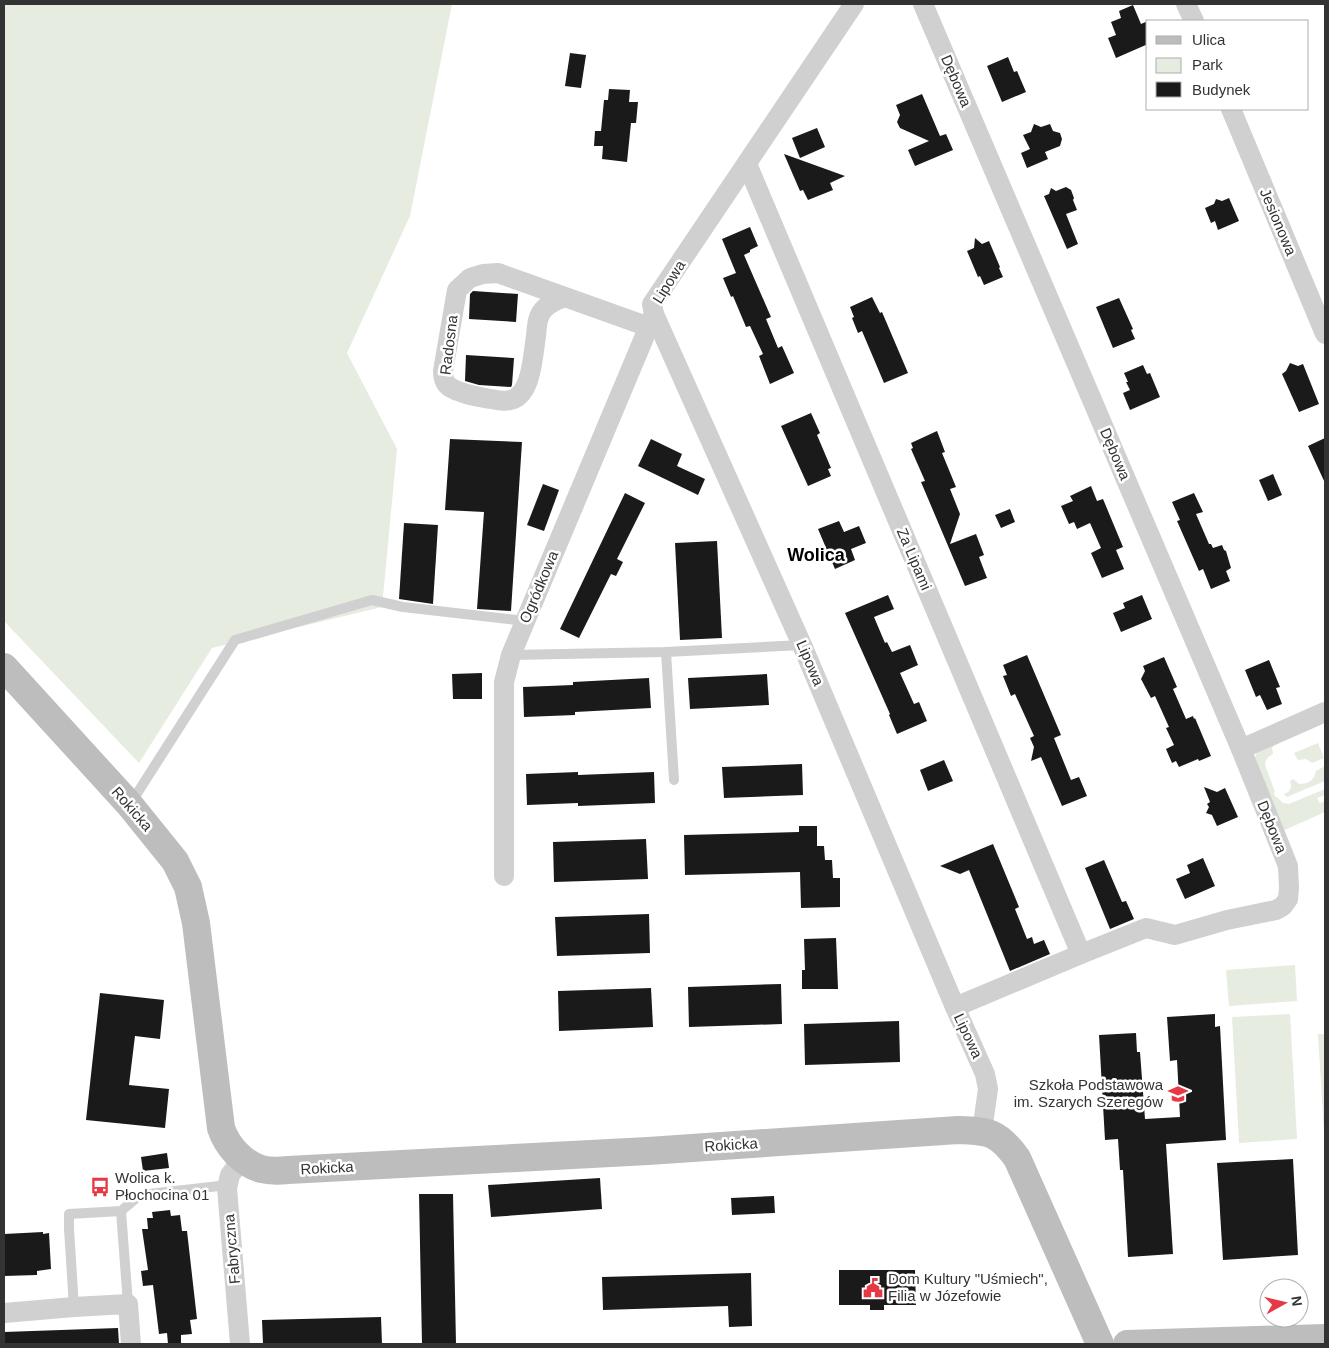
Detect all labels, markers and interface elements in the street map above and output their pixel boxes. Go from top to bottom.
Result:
legend [1146,20,1309,110]
text: Ulica [1192,31,1226,48]
street label: Dębowa [938,52,975,110]
text: Park [1192,56,1223,73]
text: Budynek [1192,81,1251,98]
street label: Jesionowa [1257,186,1300,258]
street label: Lipowa [649,257,689,306]
street label: Radosna [436,313,461,376]
street label: Dębowa [1097,425,1134,483]
street label: Za Lipami [894,525,935,592]
district label: Wolica [787,545,846,565]
street label: Ogródkowa [516,548,562,625]
street label: Lipowa [793,638,828,689]
street label: Rokicka [108,783,157,835]
street label: Dębowa [1254,798,1291,856]
street label: Lipowa [951,1011,986,1062]
place label: Szkoła Podstawowa im. Szarych Szeregów [1014,1076,1164,1110]
school or university icon: Szkoła Podstawowa im. Szarych Szeregów [1167,1083,1189,1105]
street label: Rokicka [704,1134,759,1155]
street label: Rokicka [300,1158,355,1177]
place label: Wolica k. Płochocina 01 [115,1169,209,1203]
bus stop icon: Wolica k. Płochocina 01 [89,1176,111,1198]
street label: Fabryczna [220,1213,243,1285]
place label: Dom Kultury "Uśmiech", Filia w Józefowie [888,1270,1048,1304]
public building icon: Dom Kultury "Uśmiech", Filia w Józefowie [862,1277,884,1299]
north arrow [1259,1278,1309,1328]
text: N [1288,1295,1306,1307]

